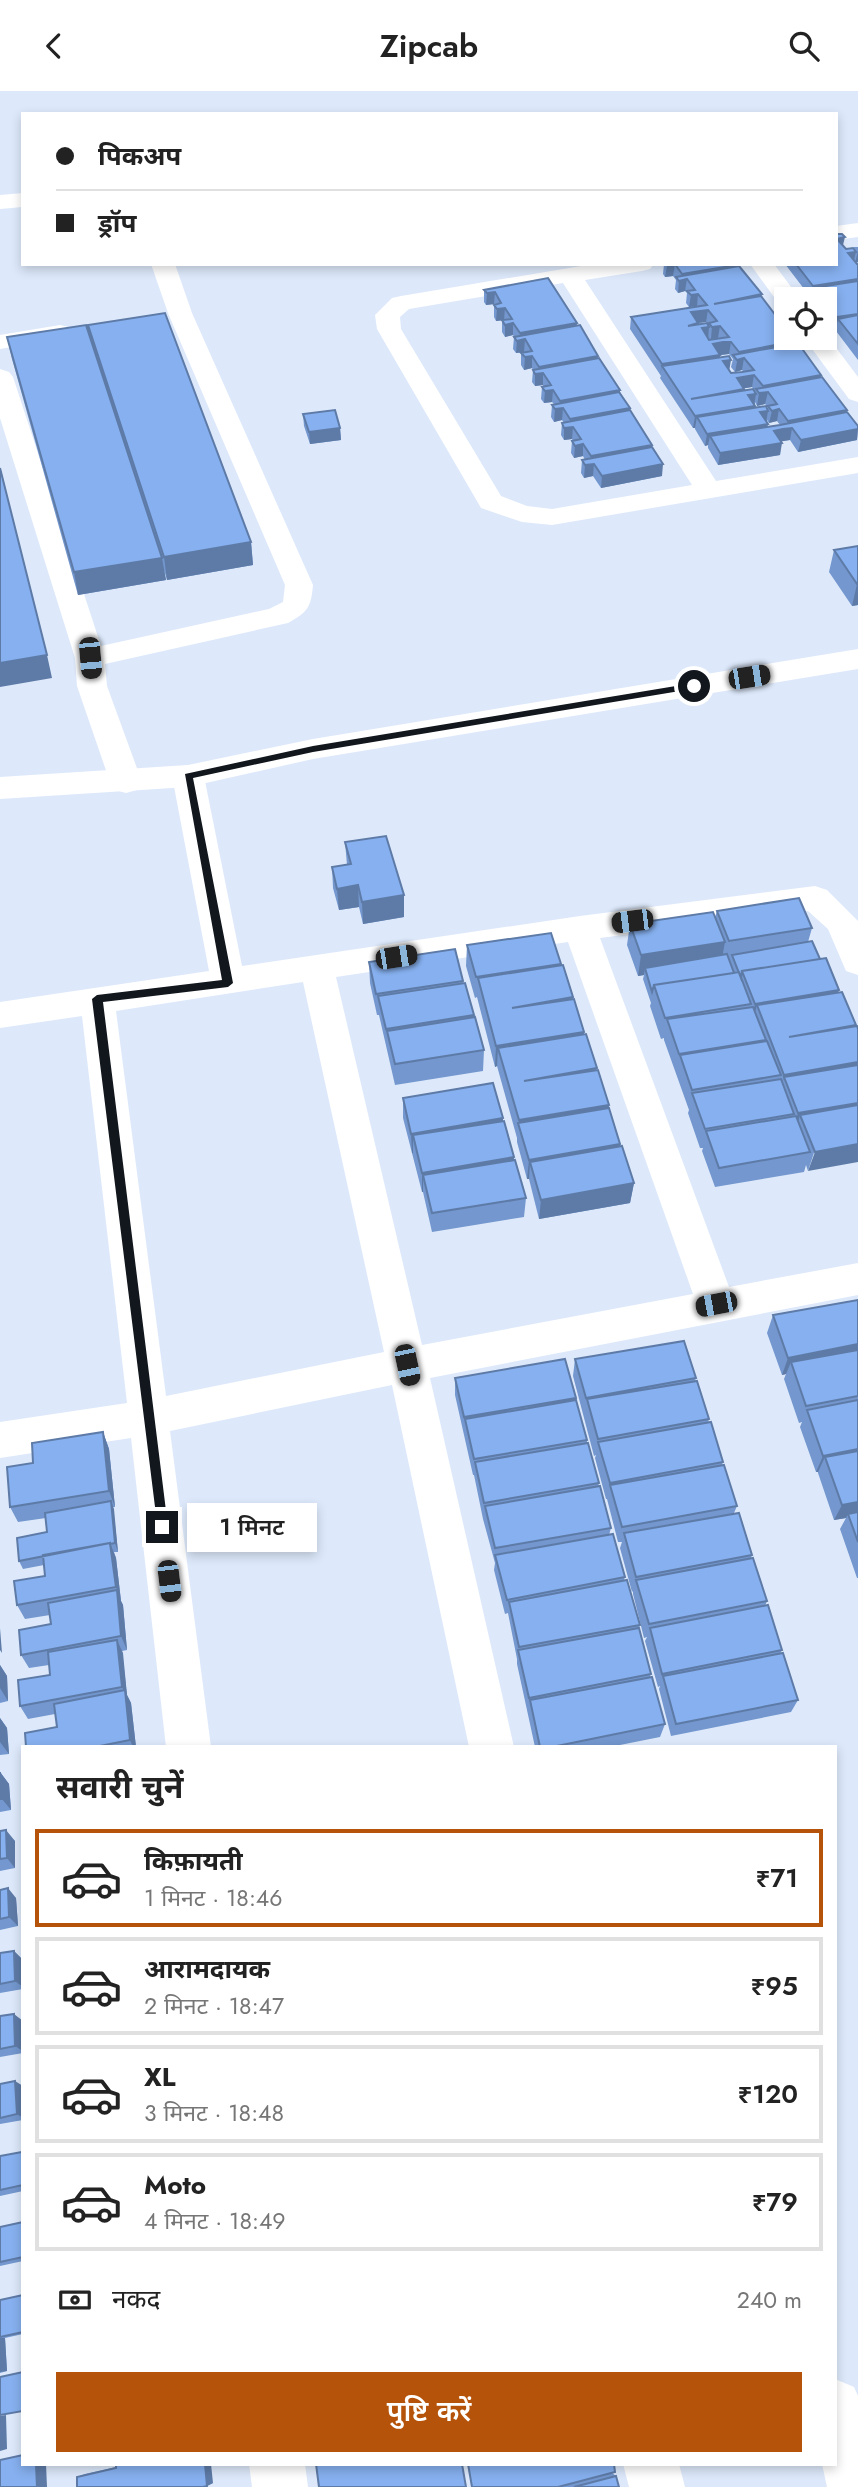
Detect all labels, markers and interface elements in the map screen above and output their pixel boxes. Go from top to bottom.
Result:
text: Zipcab [380,23,478,69]
icon: back [35,27,73,65]
icon: search [785,27,823,65]
text: पिकअप [98,137,181,175]
text: ड्रॉप [98,204,136,242]
map controls [774,287,837,350]
button: locate [774,287,837,350]
car [78,636,103,680]
car [727,663,772,691]
route start [678,670,710,702]
car [610,908,655,934]
car [374,943,419,971]
car [694,1290,739,1318]
car [393,1342,422,1388]
callout: 1 मिनट [186,1503,316,1551]
text: 1 मिनट [220,1510,284,1544]
route end [146,1511,178,1543]
car [157,1559,182,1603]
text: सवारी चुनें [56,1764,183,1810]
text: किफ़ायती [144,1842,243,1880]
icon: car [60,1847,123,1910]
text: ₹71 [756,1859,798,1897]
text: 1 मिनट · 18:46 [144,1881,282,1915]
text: आरामदायक [144,1950,270,1988]
icon: car [60,1955,123,2018]
text: ₹95 [751,1967,798,2005]
text: 2 मिनट · 18:47 [144,1989,284,2023]
text: XL [144,2058,176,2096]
icon: car [60,2063,123,2126]
text: ₹120 [737,2075,798,2113]
text: 3 मिनट · 18:48 [144,2096,284,2130]
text: Moto [144,2166,206,2204]
icon: car [60,2171,123,2234]
text: ₹79 [752,2183,798,2221]
text: 4 मिनट · 18:49 [144,2204,286,2238]
text: नकद [112,2280,160,2318]
icon: cash [56,2281,94,2319]
text: 240 m [737,2283,802,2317]
button: पुष्टि करें [56,2372,802,2452]

